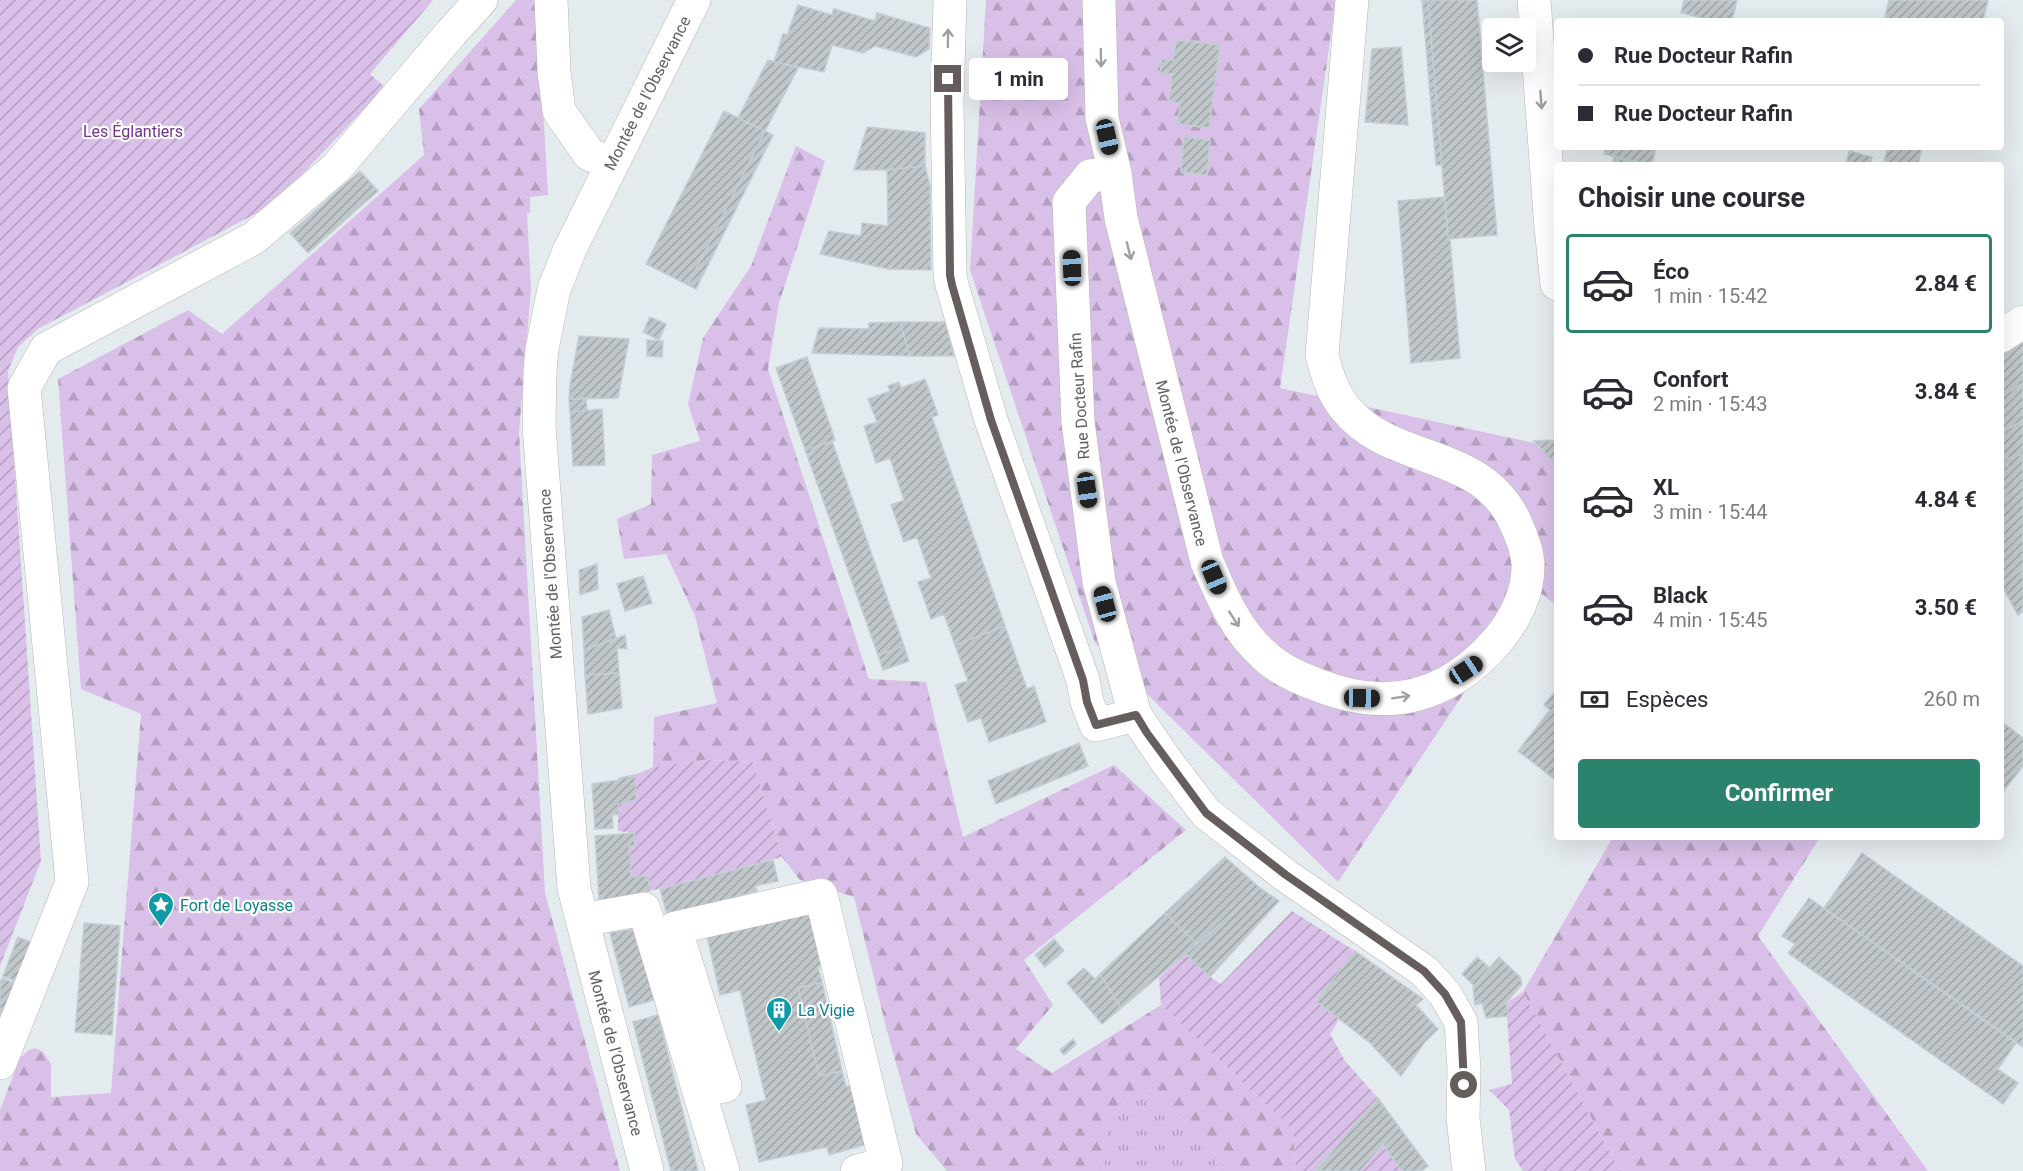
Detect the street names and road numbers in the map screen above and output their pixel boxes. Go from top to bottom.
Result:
street label: Montée de l'Observance [600,13,695,174]
street label: Rue Docteur Rafin [1066,332,1093,460]
street label: Montée de l'Observance [1152,378,1211,548]
street label: Montée de l'Observance [535,488,566,660]
street label: Montée de l'Observance [584,968,647,1138]

